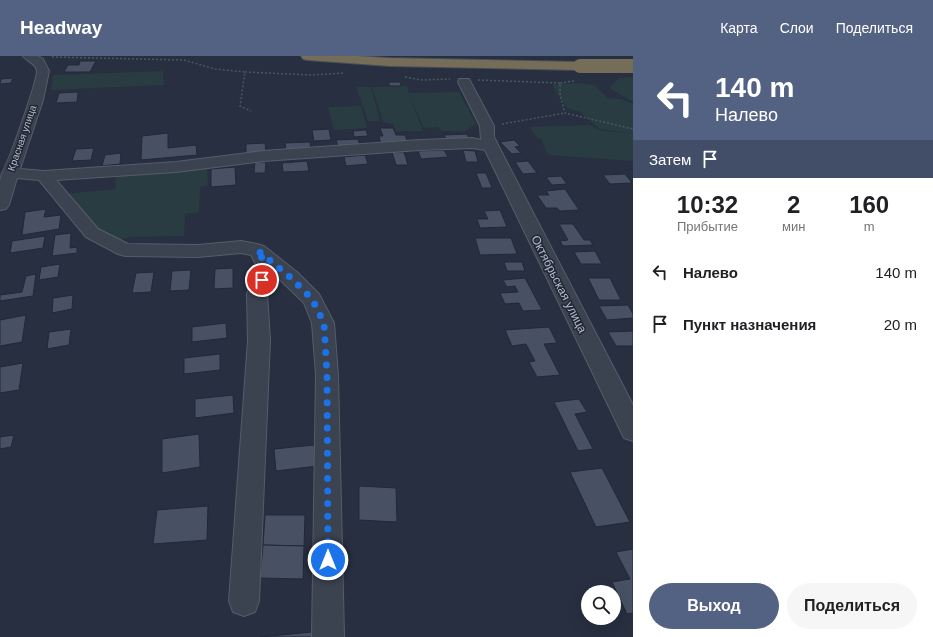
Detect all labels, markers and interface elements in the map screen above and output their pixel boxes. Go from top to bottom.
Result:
text: Headway [20,17,102,38]
text: Карта [720,20,758,36]
text: Слои [780,20,814,36]
text: Поделиться [836,20,913,36]
icon: left [649,72,701,124]
text: 140 m [715,72,794,103]
street label: Красная улица [6,103,39,172]
text: Налево [715,105,778,125]
icon: arrive [699,148,721,170]
text: Затем [649,151,691,168]
text: 10:32 [677,191,738,218]
text: 2 [787,191,800,218]
text: 160 [849,191,889,218]
text: Прибытие [677,219,738,234]
text: мин [782,219,805,234]
text: m [864,219,875,234]
street label: Октябрьская улица [528,233,590,335]
icon: left [649,261,671,283]
pin [245,263,279,297]
text: Налево [683,264,738,281]
text: 140 m [875,264,917,281]
icon: arrive [251,269,273,291]
icon: arrive [649,313,671,335]
text: Пункт назначения [683,316,816,333]
text: 20 m [884,316,917,333]
position arrow [307,539,349,581]
button: Выход [649,583,779,629]
button: Поделиться [787,583,917,629]
map controls [581,585,621,625]
button: search [581,585,621,625]

